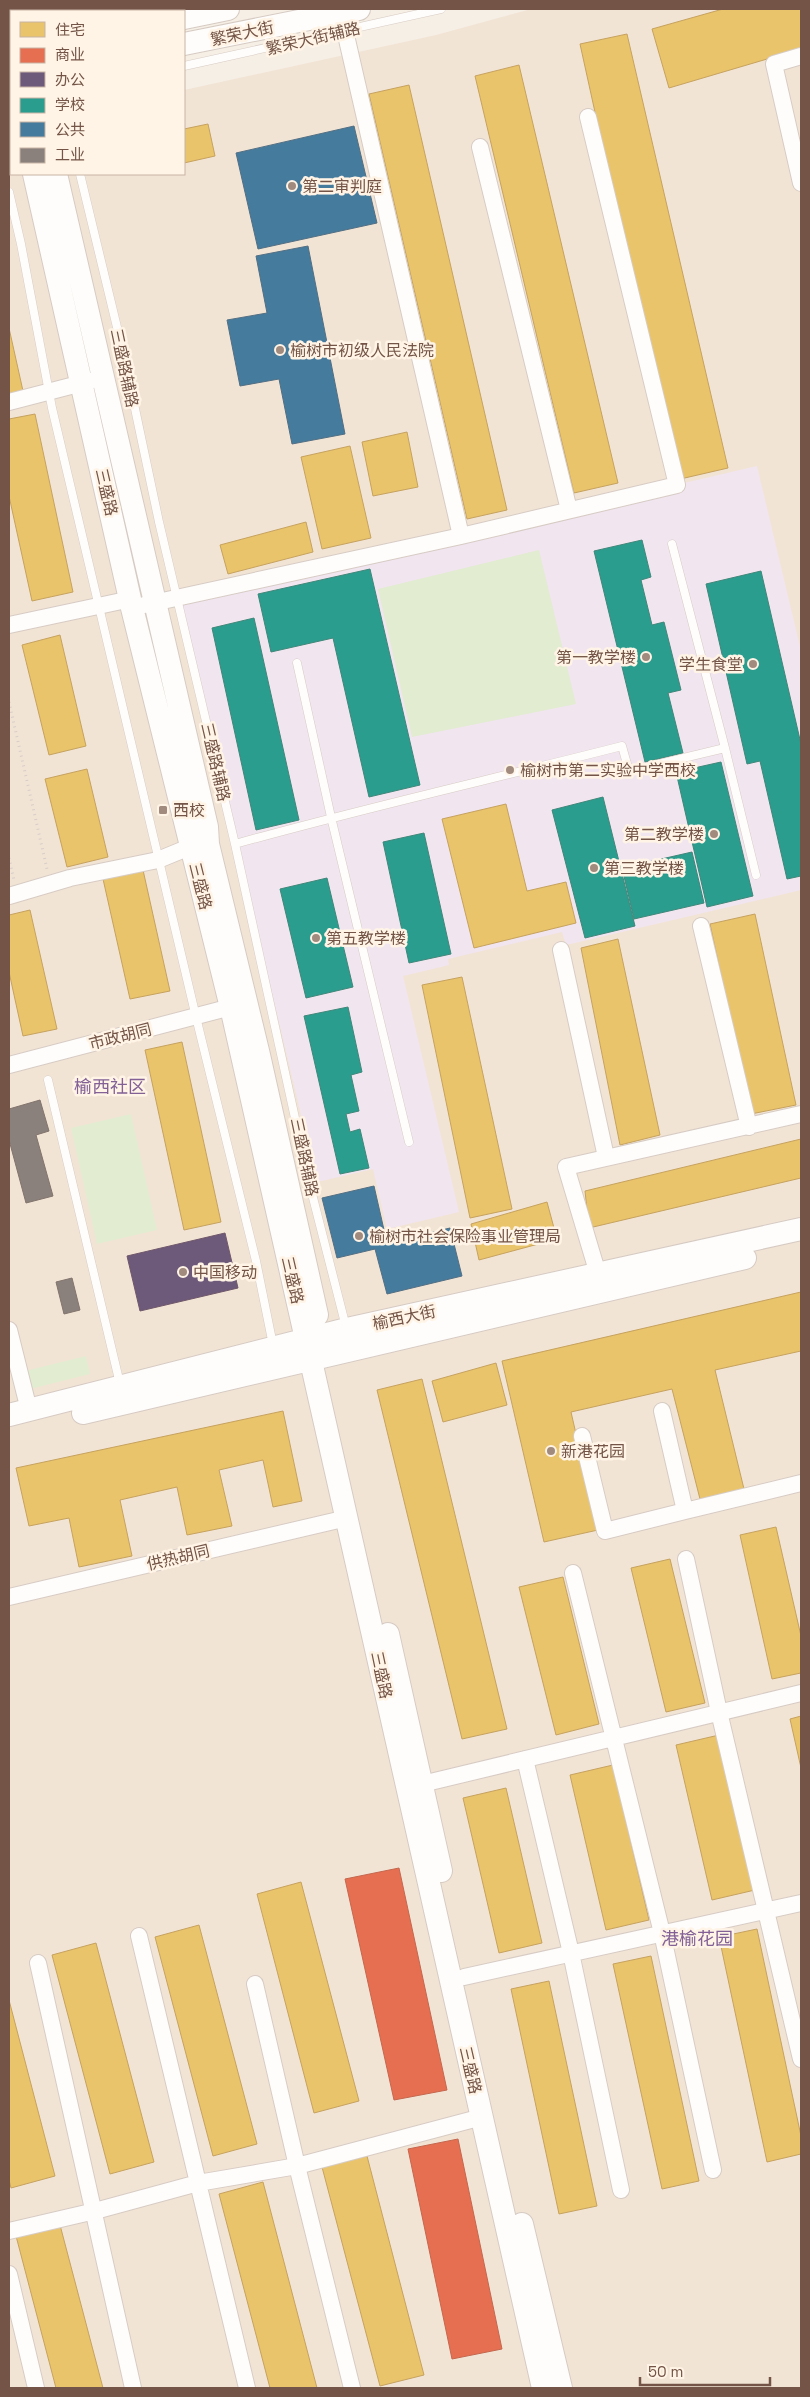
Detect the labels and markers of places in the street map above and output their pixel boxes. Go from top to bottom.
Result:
place label: 第二审判庭 [302,176,382,197]
marker: 第二审判庭 [286,180,298,192]
place label: 榆树市初级人民法院 [290,340,434,361]
marker: 榆树市初级人民法院 [274,344,286,356]
place label: 第一教学楼 [556,647,636,668]
marker: 第一教学楼 [640,651,652,663]
place label: 学生食堂 [679,654,743,675]
marker: 学生食堂 [747,658,759,670]
place label: 榆树市第二实验中学西校 [520,760,696,781]
marker: 榆树市第二实验中学西校 [504,764,516,776]
place label: 西校 [173,800,205,821]
marker: 西校 [157,804,169,816]
place label: 第二教学楼 [624,824,704,845]
marker: 第二教学楼 [708,828,720,840]
place label: 第三教学楼 [604,858,684,879]
marker: 第三教学楼 [588,862,600,874]
place label: 第五教学楼 [326,928,406,949]
marker: 第五教学楼 [310,932,322,944]
place label: 榆树市社会保险事业管理局 [369,1226,561,1247]
marker: 榆树市社会保险事业管理局 [353,1230,365,1242]
place label: 中国移动 [193,1262,257,1283]
marker: 中国移动 [177,1266,189,1278]
place label: 新港花园 [561,1441,625,1462]
marker: 新港花园 [545,1445,557,1457]

